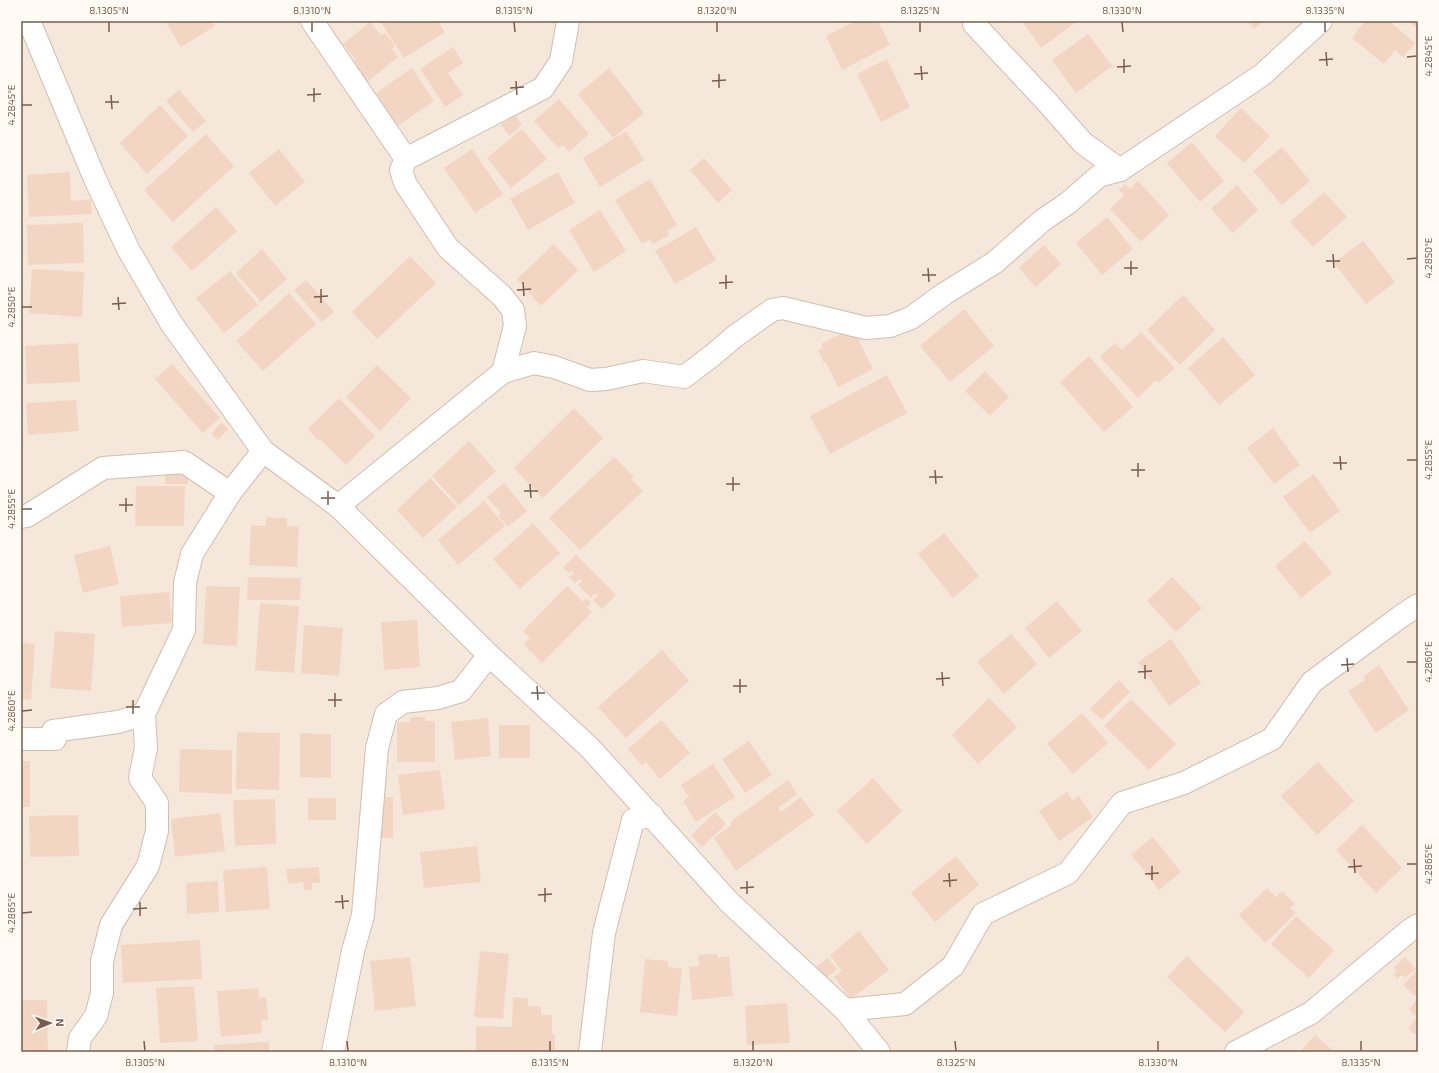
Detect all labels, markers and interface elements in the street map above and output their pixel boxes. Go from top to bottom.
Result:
text: 8.1305°N [89,4,129,16]
text: 8.1310°N [293,4,331,16]
text: 8.1315°N [495,4,533,16]
text: 8.1320°N [697,4,737,16]
text: 8.1325°N [900,4,940,16]
text: 8.1330°N [1102,4,1142,16]
text: 8.1335°N [1305,4,1345,16]
text: 4.2845°E [1422,35,1434,76]
text: 4.2845°E [5,84,17,125]
text: 4.2850°E [1422,237,1434,278]
text: 4.2850°E [5,286,17,327]
text: 4.2855°E [1422,440,1434,480]
text: 4.2855°E [5,489,17,529]
text: 4.2860°E [1422,641,1434,683]
text: 4.2860°E [5,690,17,732]
text: 4.2865°E [1422,843,1434,884]
text: 4.2865°E [5,892,17,933]
north arrow [30,1003,70,1043]
text: N [54,1018,67,1027]
text: 8.1305°N [125,1056,165,1068]
text: 8.1310°N [329,1056,367,1068]
text: 8.1315°N [531,1056,569,1068]
text: 8.1320°N [733,1056,773,1068]
text: 8.1325°N [936,1056,976,1068]
text: 8.1330°N [1138,1056,1178,1068]
text: 8.1335°N [1341,1056,1381,1068]

